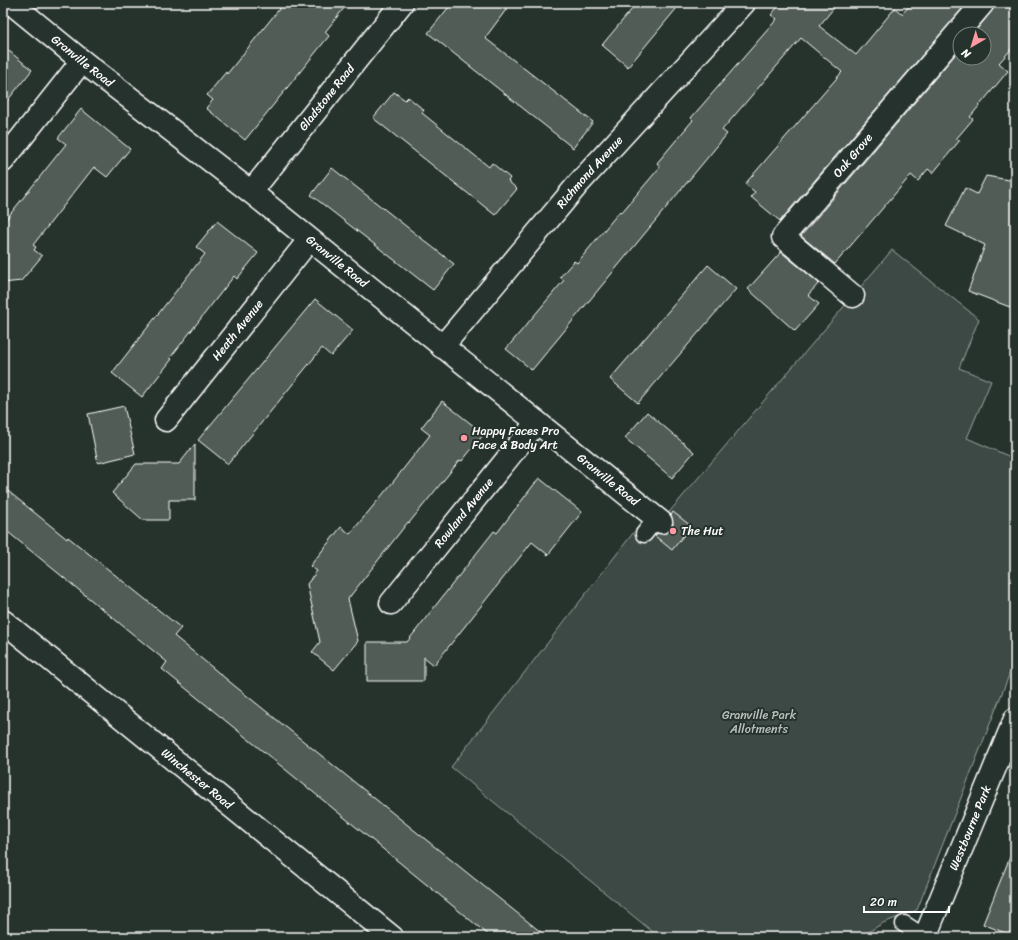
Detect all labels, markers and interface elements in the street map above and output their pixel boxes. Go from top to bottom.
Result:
north arrow [952,26,992,66]
street label: Granville Road [46,29,119,93]
text: N [957,43,976,64]
street label: Gladstone Road [293,59,361,136]
street label: Oak Grove [827,128,879,183]
street label: Richmond Avenue [551,130,629,214]
street label: Granville Road [301,229,374,294]
street label: Heath Avenue [206,294,269,366]
place label: Happy Faces Pro Face & Body Art [472,420,559,456]
marker: Happy Faces Pro Face & Body Art [459,433,469,443]
street label: Granville Road [572,447,645,512]
street label: Rowland Avenue [428,473,499,553]
place label: The Hut [681,520,723,542]
marker: The Hut [668,526,678,536]
park label: Granville Park Allotments [722,704,797,740]
street label: Winchester Road [156,742,239,816]
street label: Westbourne Park [943,781,998,874]
scale bar [864,888,949,914]
text: 20 m [870,891,897,913]

